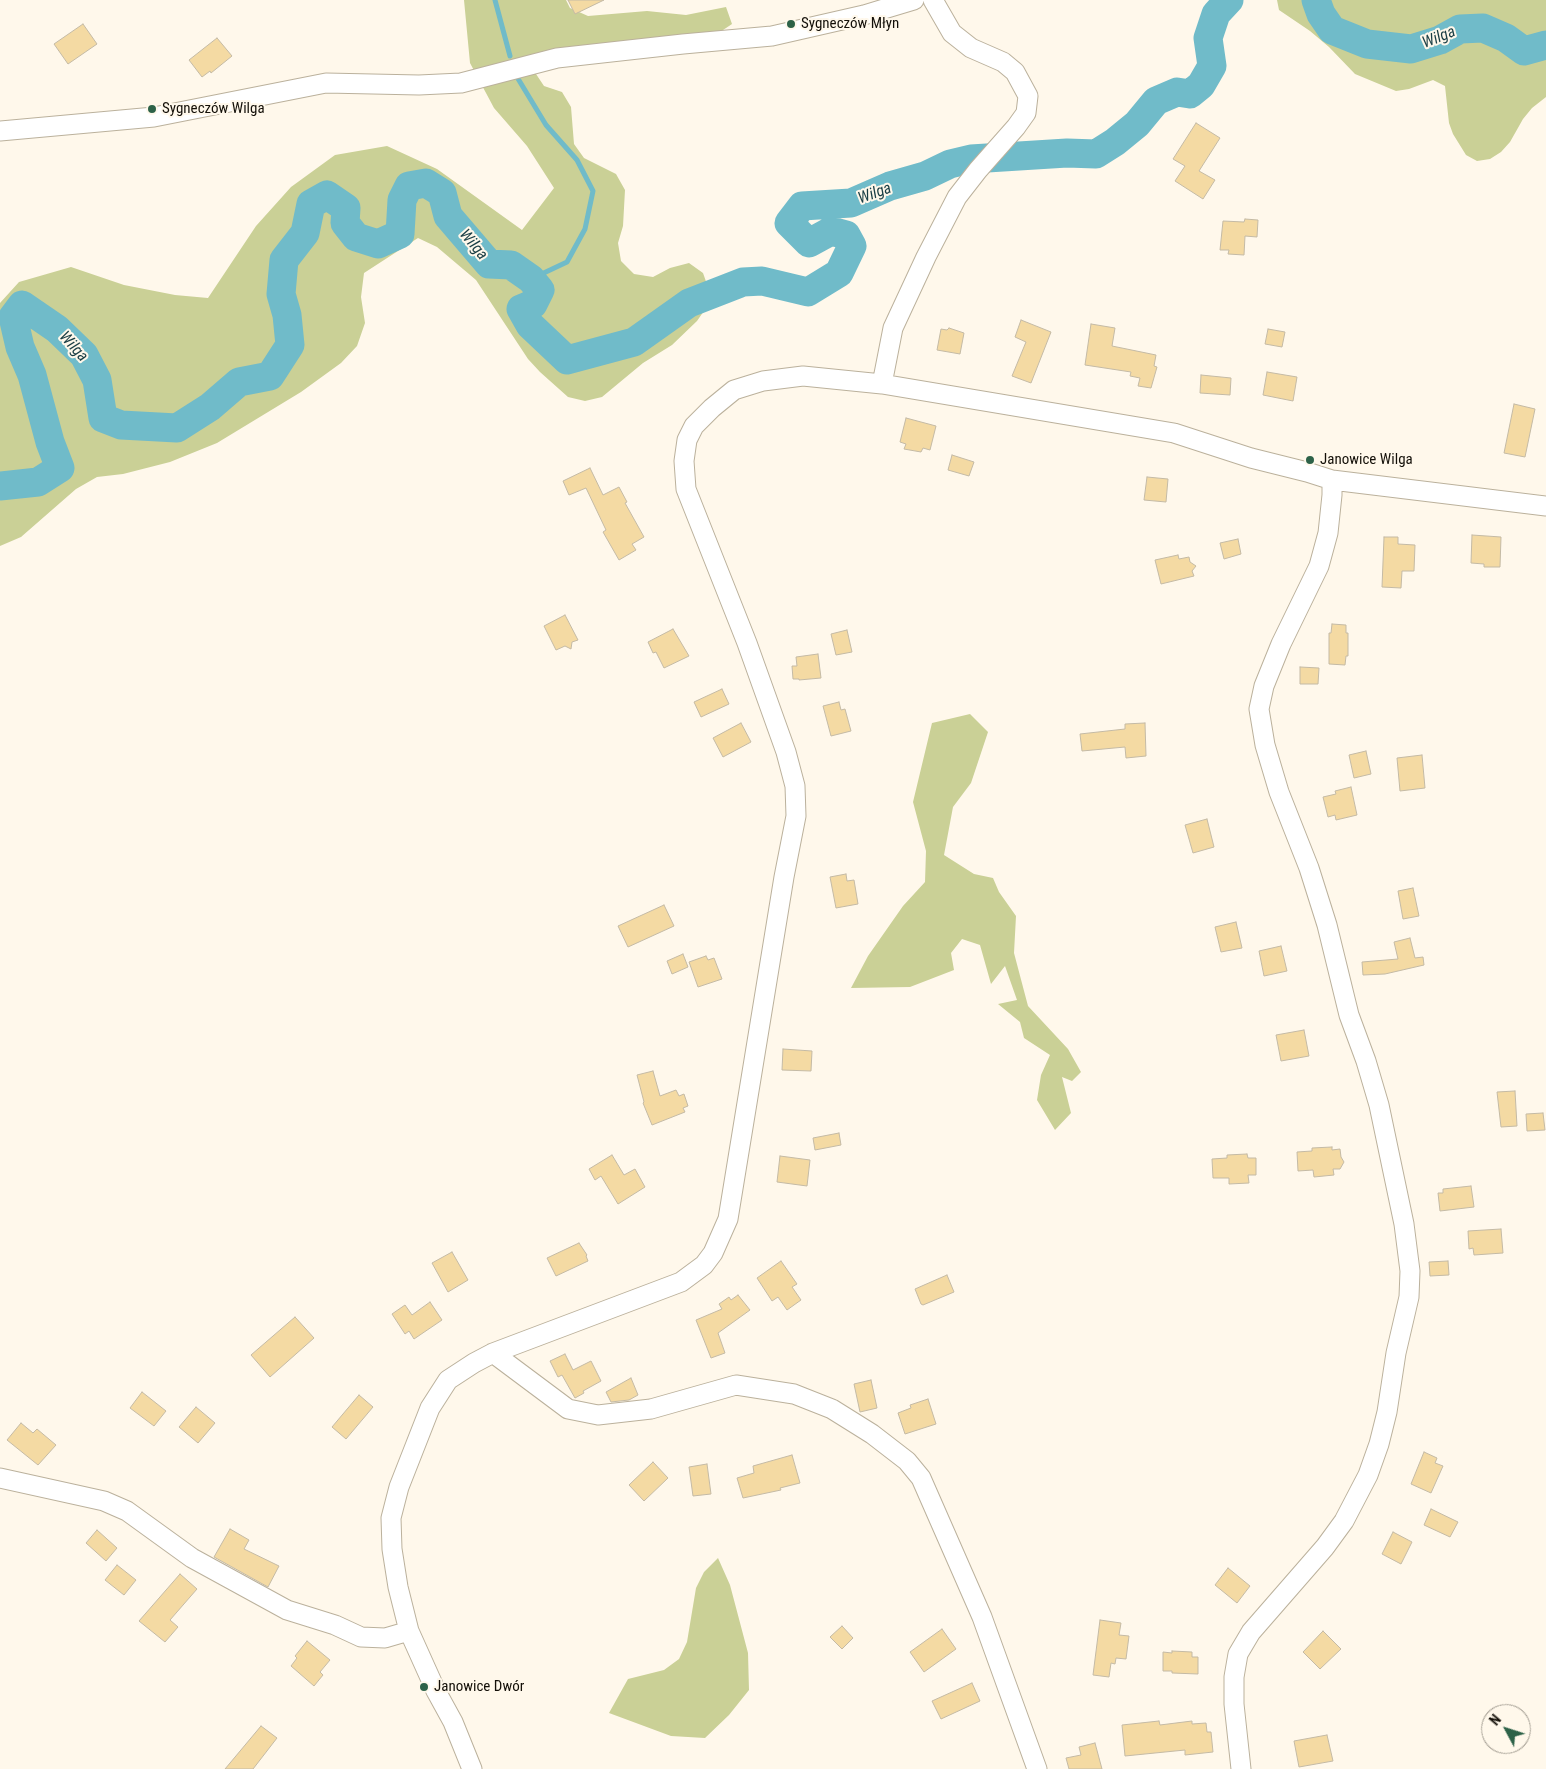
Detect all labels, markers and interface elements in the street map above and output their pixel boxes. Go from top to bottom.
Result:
place label: Sygneczów Młyn [801,15,899,33]
marker: Sygneczów Młyn [785,18,797,30]
water label: Wilga [1420,23,1458,53]
place label: Sygneczów Wilga [162,100,265,118]
marker: Sygneczów Wilga [146,103,158,115]
water label: Wilga [856,179,894,209]
water label: Wilga [455,226,491,264]
water label: Wilga [54,328,92,366]
place label: Janowice Wilga [1320,451,1413,469]
marker: Janowice Wilga [1304,454,1316,466]
place label: Janowice Dwór [434,1678,524,1696]
marker: Janowice Dwór [418,1681,430,1693]
north arrow [1481,1704,1531,1754]
text: N [1486,1712,1504,1728]

